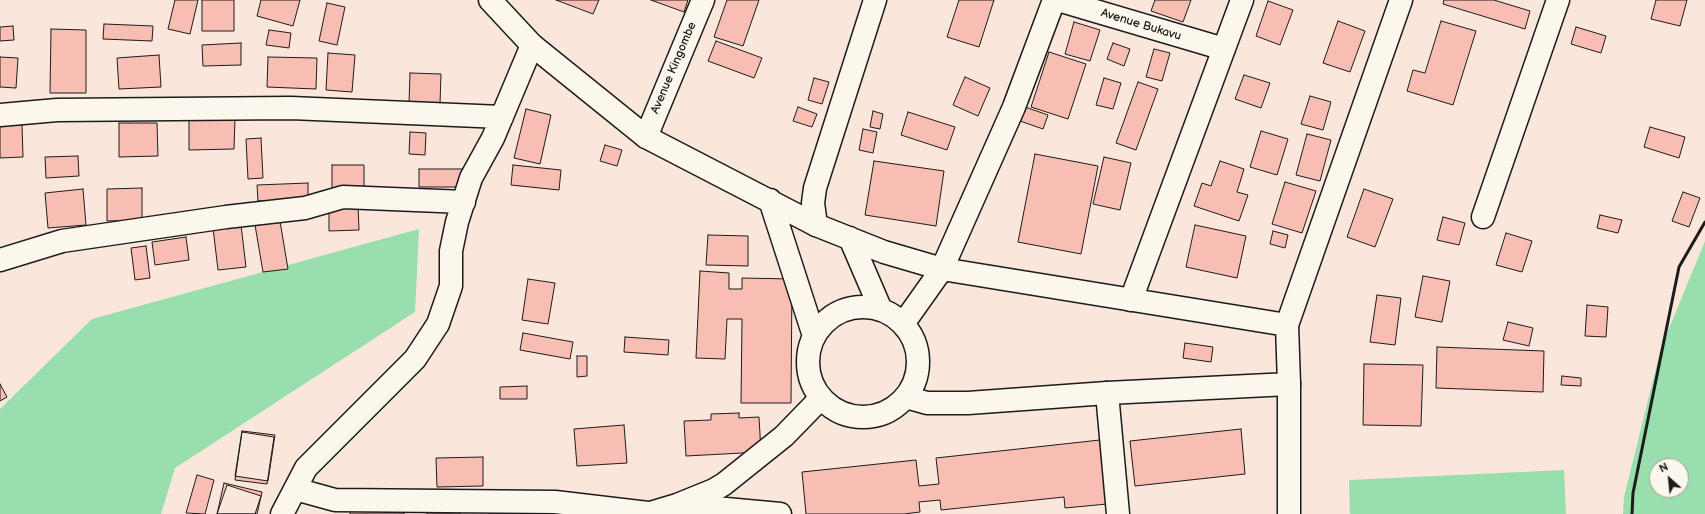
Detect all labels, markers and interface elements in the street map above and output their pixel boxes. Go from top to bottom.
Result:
street label: Avenue Bukavu [1099,6,1183,44]
street label: Avenue Kingombe [648,20,700,116]
north arrow [1649,458,1689,498]
text: N [1657,460,1670,475]

